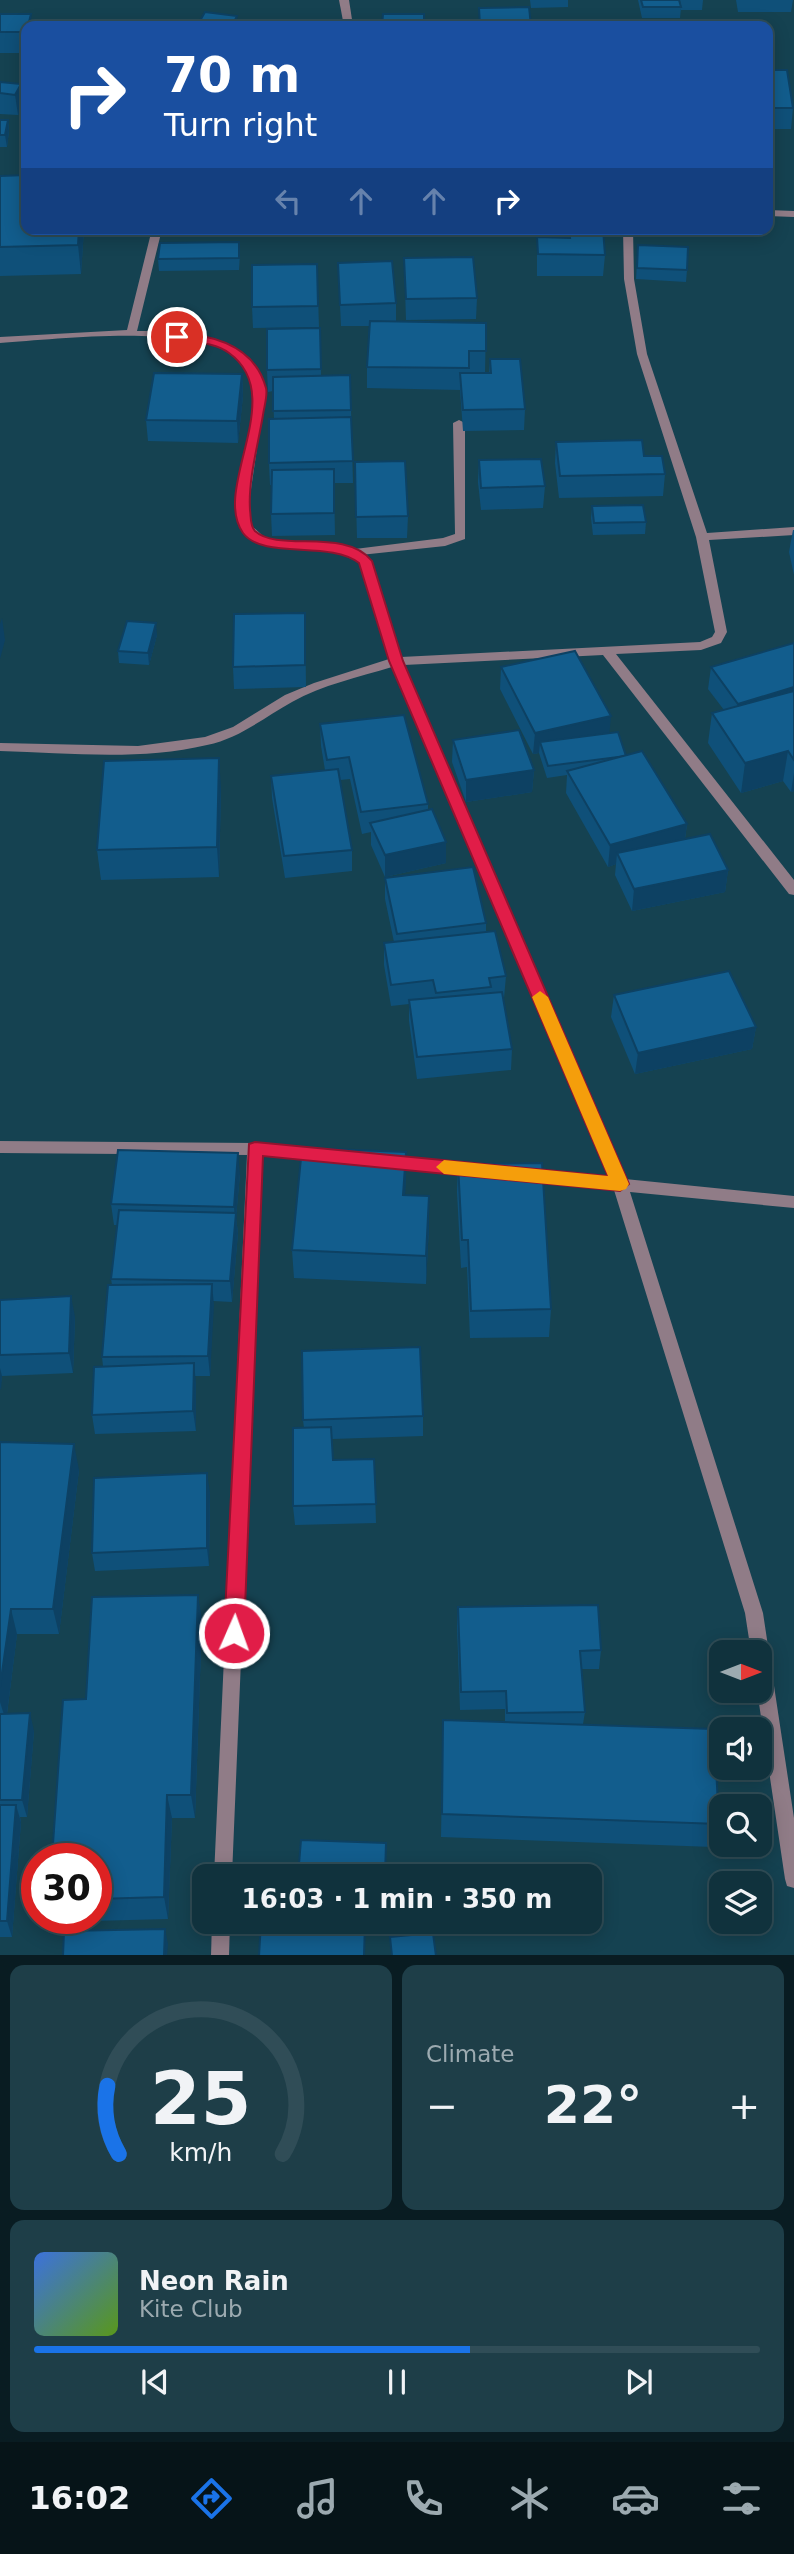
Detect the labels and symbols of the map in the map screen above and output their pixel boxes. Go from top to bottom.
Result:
pin [147,307,207,367]
position arrow [197,1596,271,1670]
north arrow [709,1640,772,1703]
speed limit sign: 30 [21,1843,112,1934]

